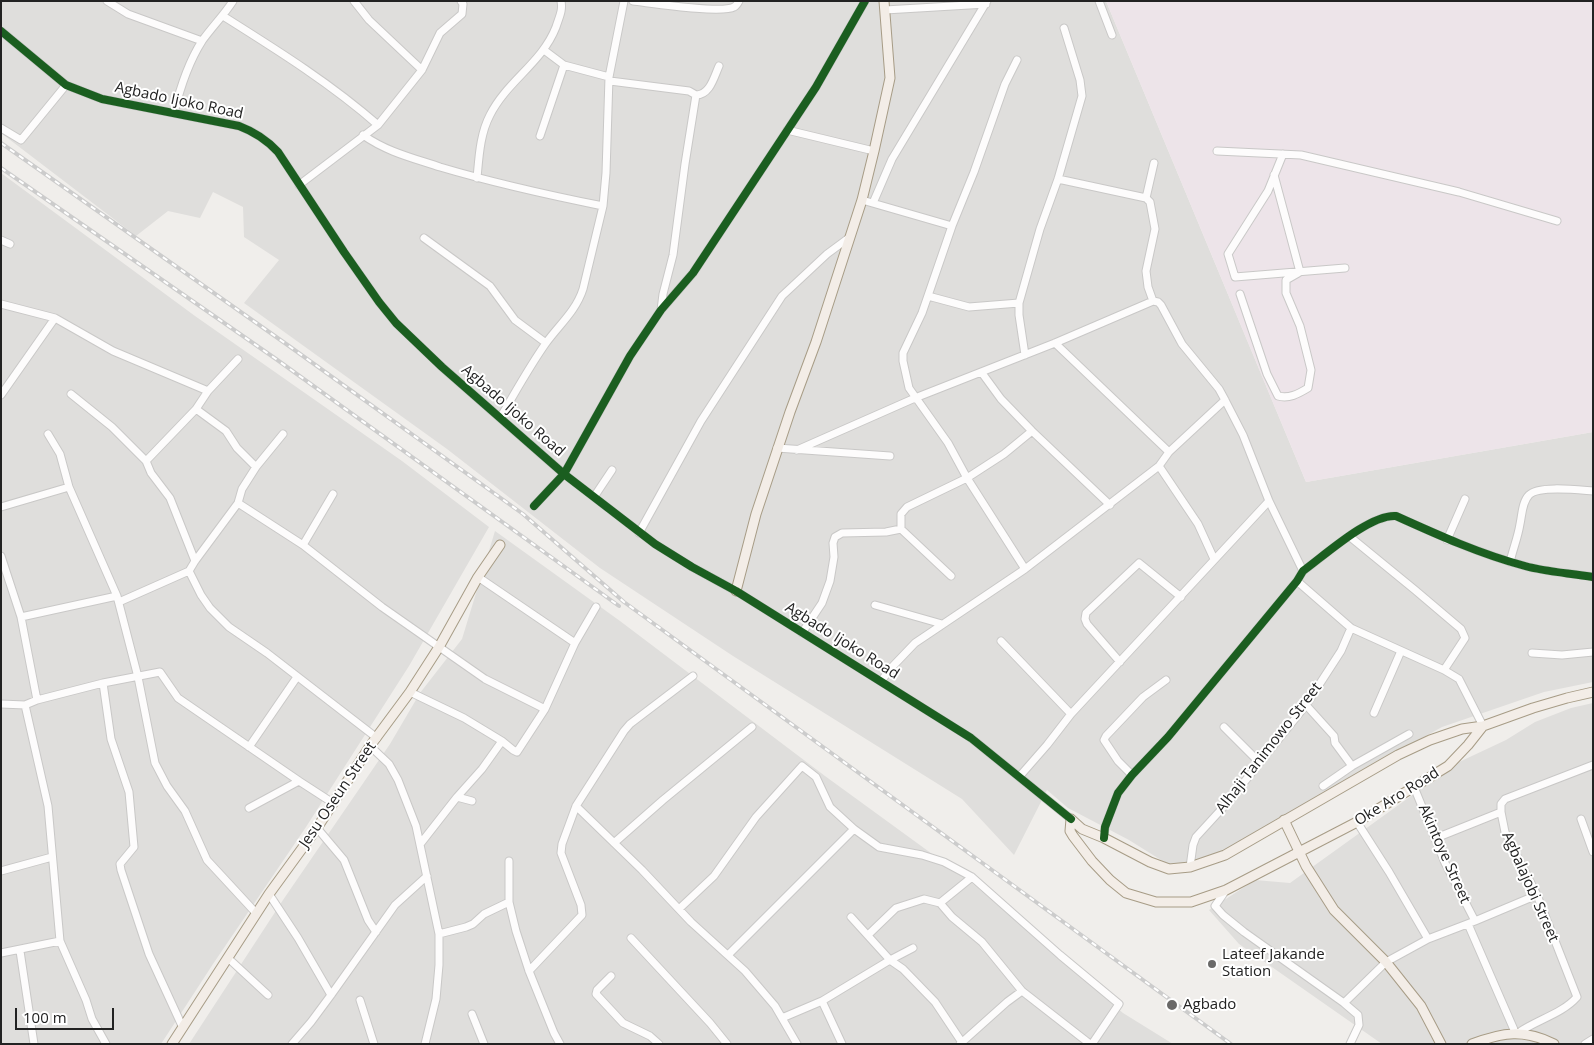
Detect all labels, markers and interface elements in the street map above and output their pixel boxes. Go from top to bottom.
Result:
street label: Agbado Ijoko Road [113,79,245,123]
street label: Agbado Ijoko Road [458,361,568,461]
street label: Agbado Ijoko Road [782,599,902,683]
street label: Alhaji Tanimowo Street [1212,679,1326,817]
street label: Jesu Oseun Street [296,739,380,851]
street label: Oke Aro Road [1351,764,1443,830]
street label: Akintoye Street [1414,802,1474,906]
street label: Agbalajobi Street [1498,829,1562,945]
place label: Lateef Jakande Station [1222,946,1325,981]
marker: Lateef Jakande Station [1206,958,1218,970]
place label: Agbado [1183,996,1236,1014]
scale bar [18,998,116,1030]
marker: Agbado [1165,998,1179,1012]
text: 100 m [23,1007,67,1027]

